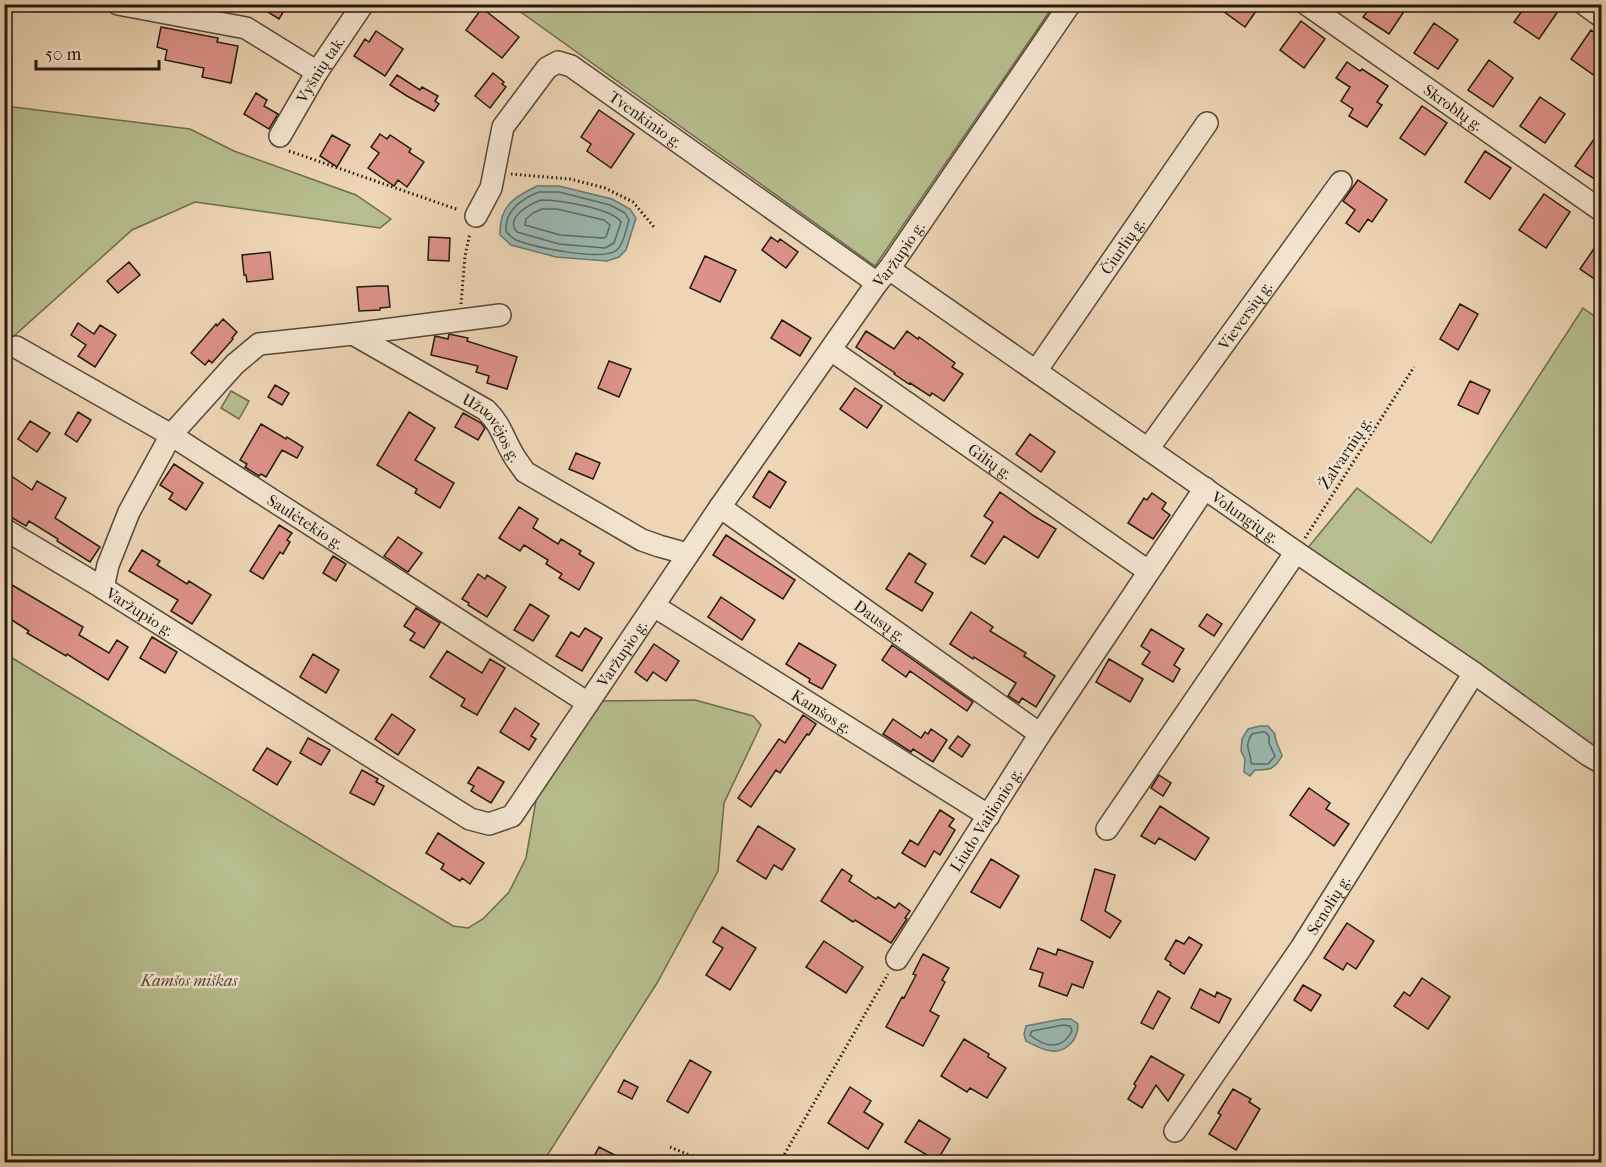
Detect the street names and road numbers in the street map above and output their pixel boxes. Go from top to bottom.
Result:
street label: Vyšnių tak. [291,32,348,107]
street label: Skroblų g. [1420,80,1487,134]
street label: Tvenkinio g. [605,86,686,151]
street label: Čiurlių g. [1095,214,1148,278]
street label: Varžupio g. [868,218,928,291]
street label: Vieversių g. [1213,277,1276,354]
street label: Užuovėjos g. [459,389,525,466]
street label: Žalvarnių g. [1314,413,1375,493]
street label: Gilių g. [965,439,1016,483]
street label: Volungių g. [1207,486,1283,547]
street label: Saulėtekio g. [264,490,347,553]
street label: Varžupio g. [102,582,177,640]
street label: Dausų g. [850,596,909,645]
street label: Varžupio g. [592,616,651,691]
street label: Kamšos g. [788,685,855,737]
street label: Liudo Vailionio g. [946,764,1025,875]
street label: Senolių g. [1302,872,1354,938]

